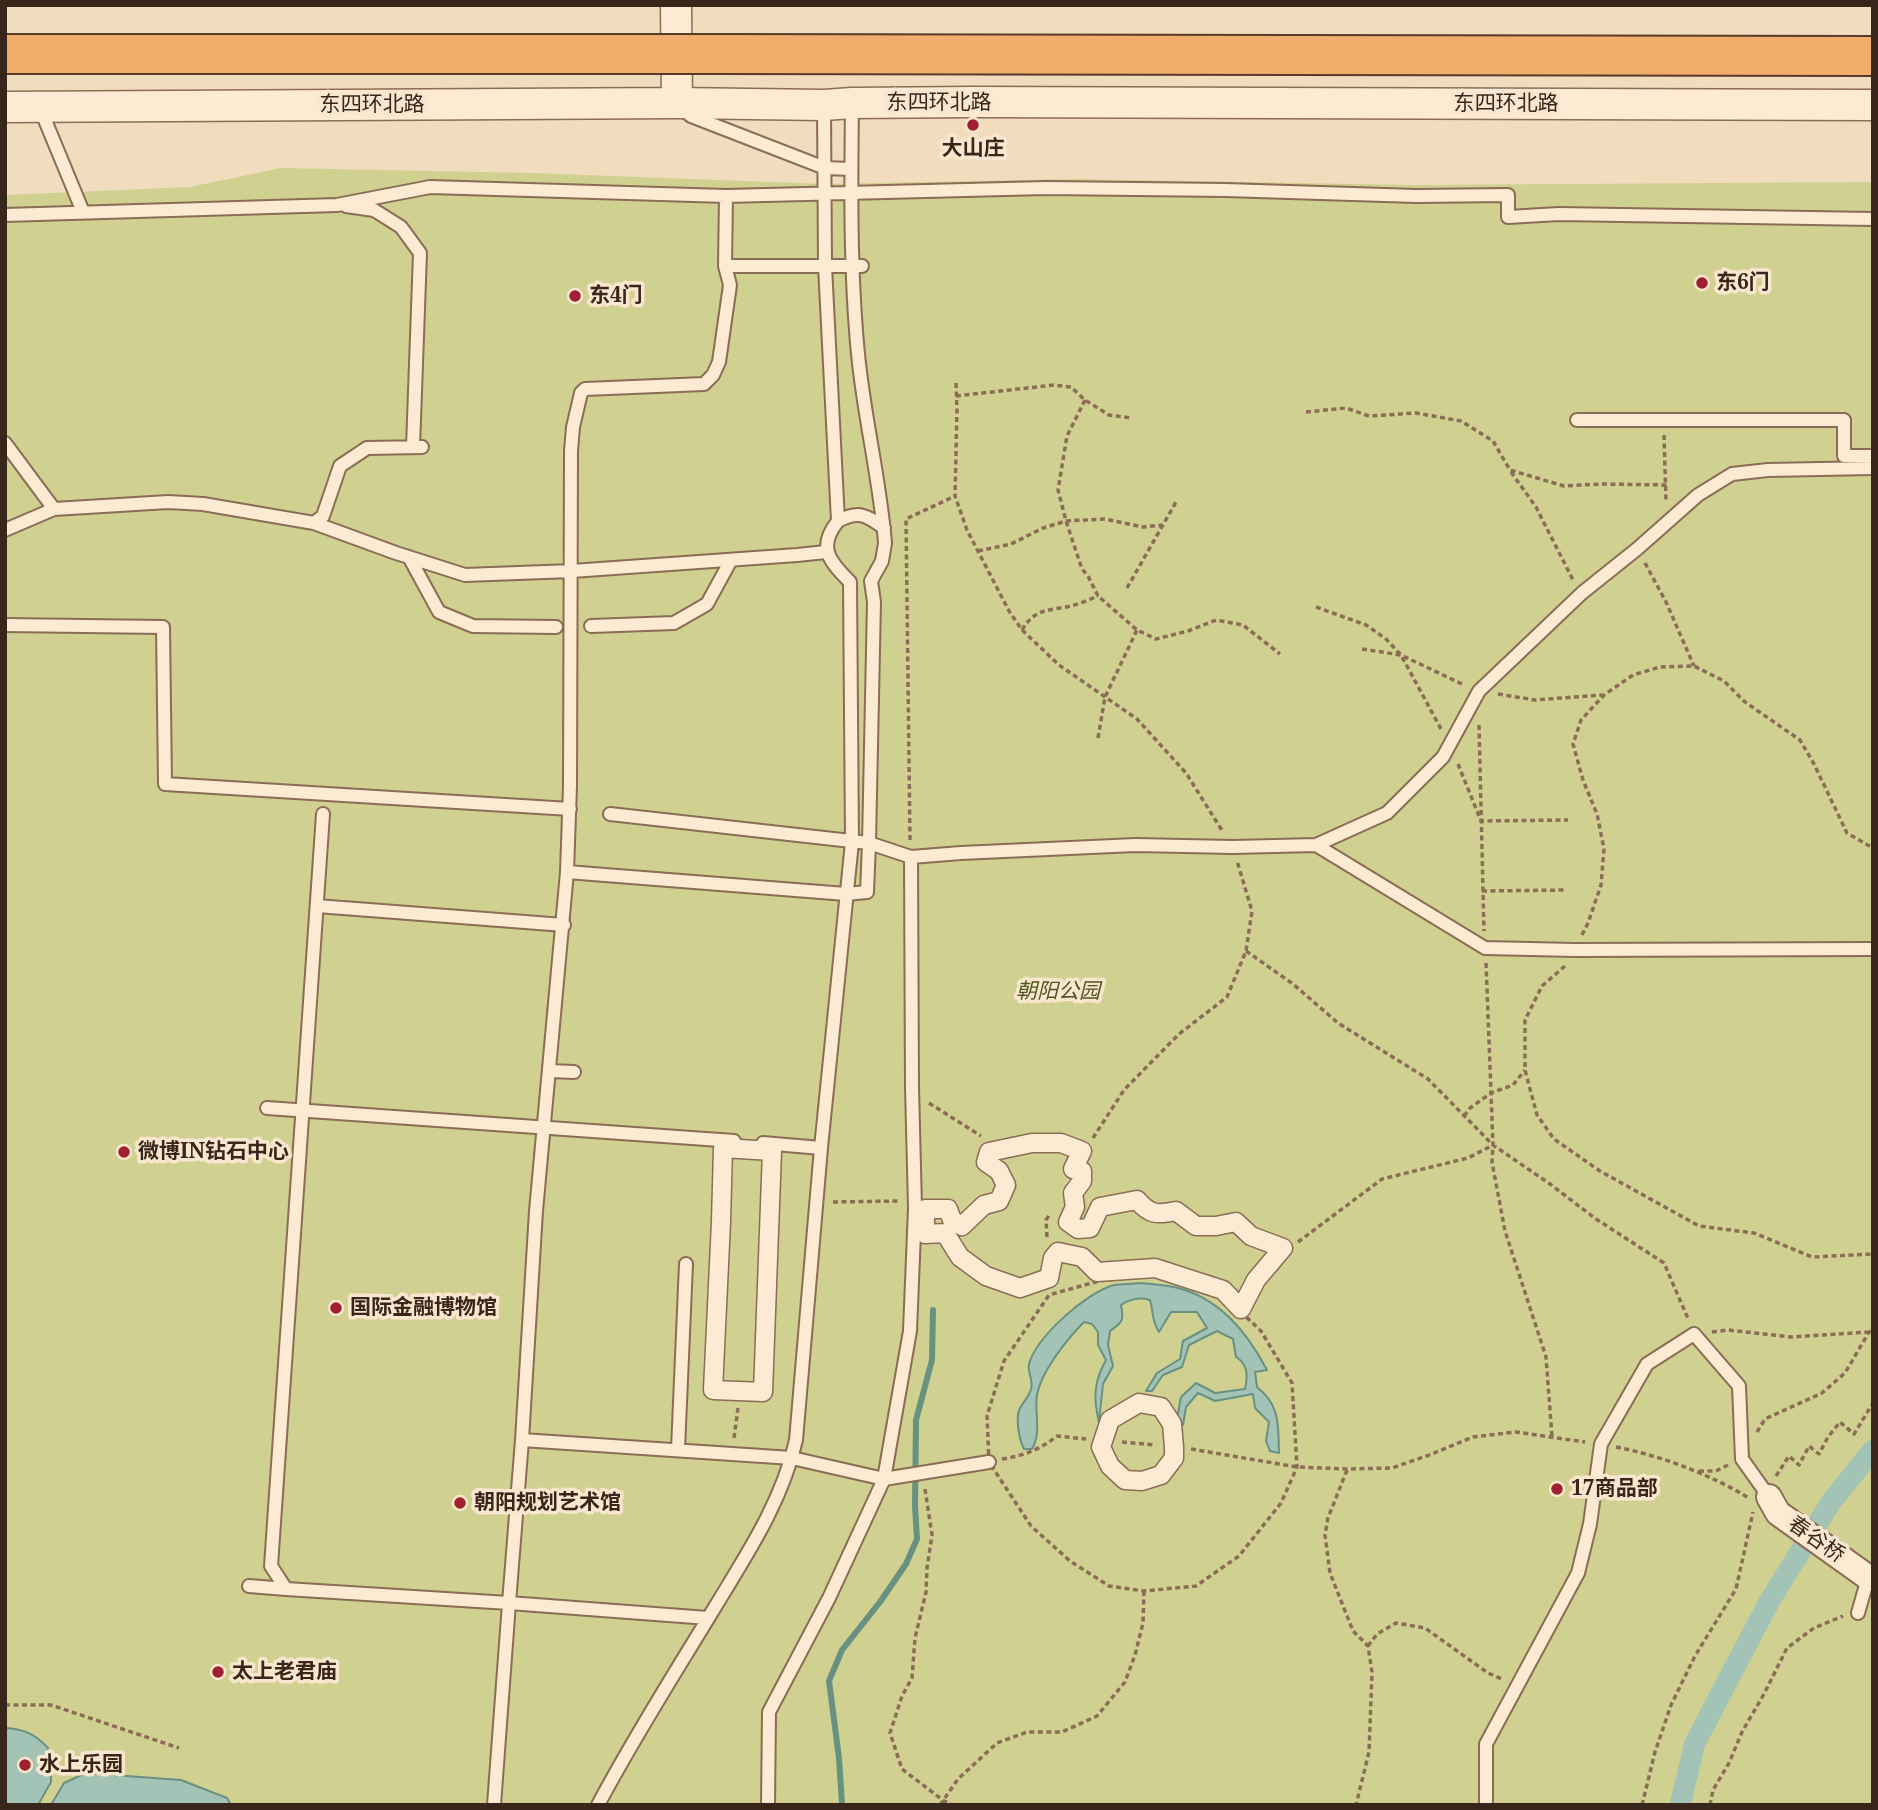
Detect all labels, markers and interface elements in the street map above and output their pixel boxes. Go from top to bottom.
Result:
street label: 东四环北路 [887,90,991,116]
street label: 东四环北路 [1454,91,1558,117]
street label: 东四环北路 [320,92,424,118]
marker: 大山庄 [965,117,981,133]
place label: 大山庄 [942,136,1004,162]
place label: 东6门 [1716,270,1770,296]
marker: 东6门 [1694,275,1710,291]
place label: 东4门 [589,283,643,309]
marker: 东4门 [567,288,583,304]
park label: 朝阳公园 [1016,979,1100,1005]
place label: 微博IN钻石中心 [138,1139,289,1165]
marker: 微博IN钻石中心 [116,1144,132,1160]
place label: 国际金融博物馆 [350,1295,497,1321]
marker: 国际金融博物馆 [328,1300,344,1316]
place label: 17商品部 [1571,1476,1658,1502]
marker: 17商品部 [1549,1481,1565,1497]
place label: 朝阳规划艺术馆 [474,1490,621,1516]
marker: 朝阳规划艺术馆 [452,1495,468,1511]
street label: 春谷桥 [1783,1512,1849,1568]
place label: 太上老君庙 [232,1659,337,1685]
marker: 太上老君庙 [210,1664,226,1680]
place label: 水上乐园 [39,1752,123,1778]
marker: 水上乐园 [17,1757,33,1773]

